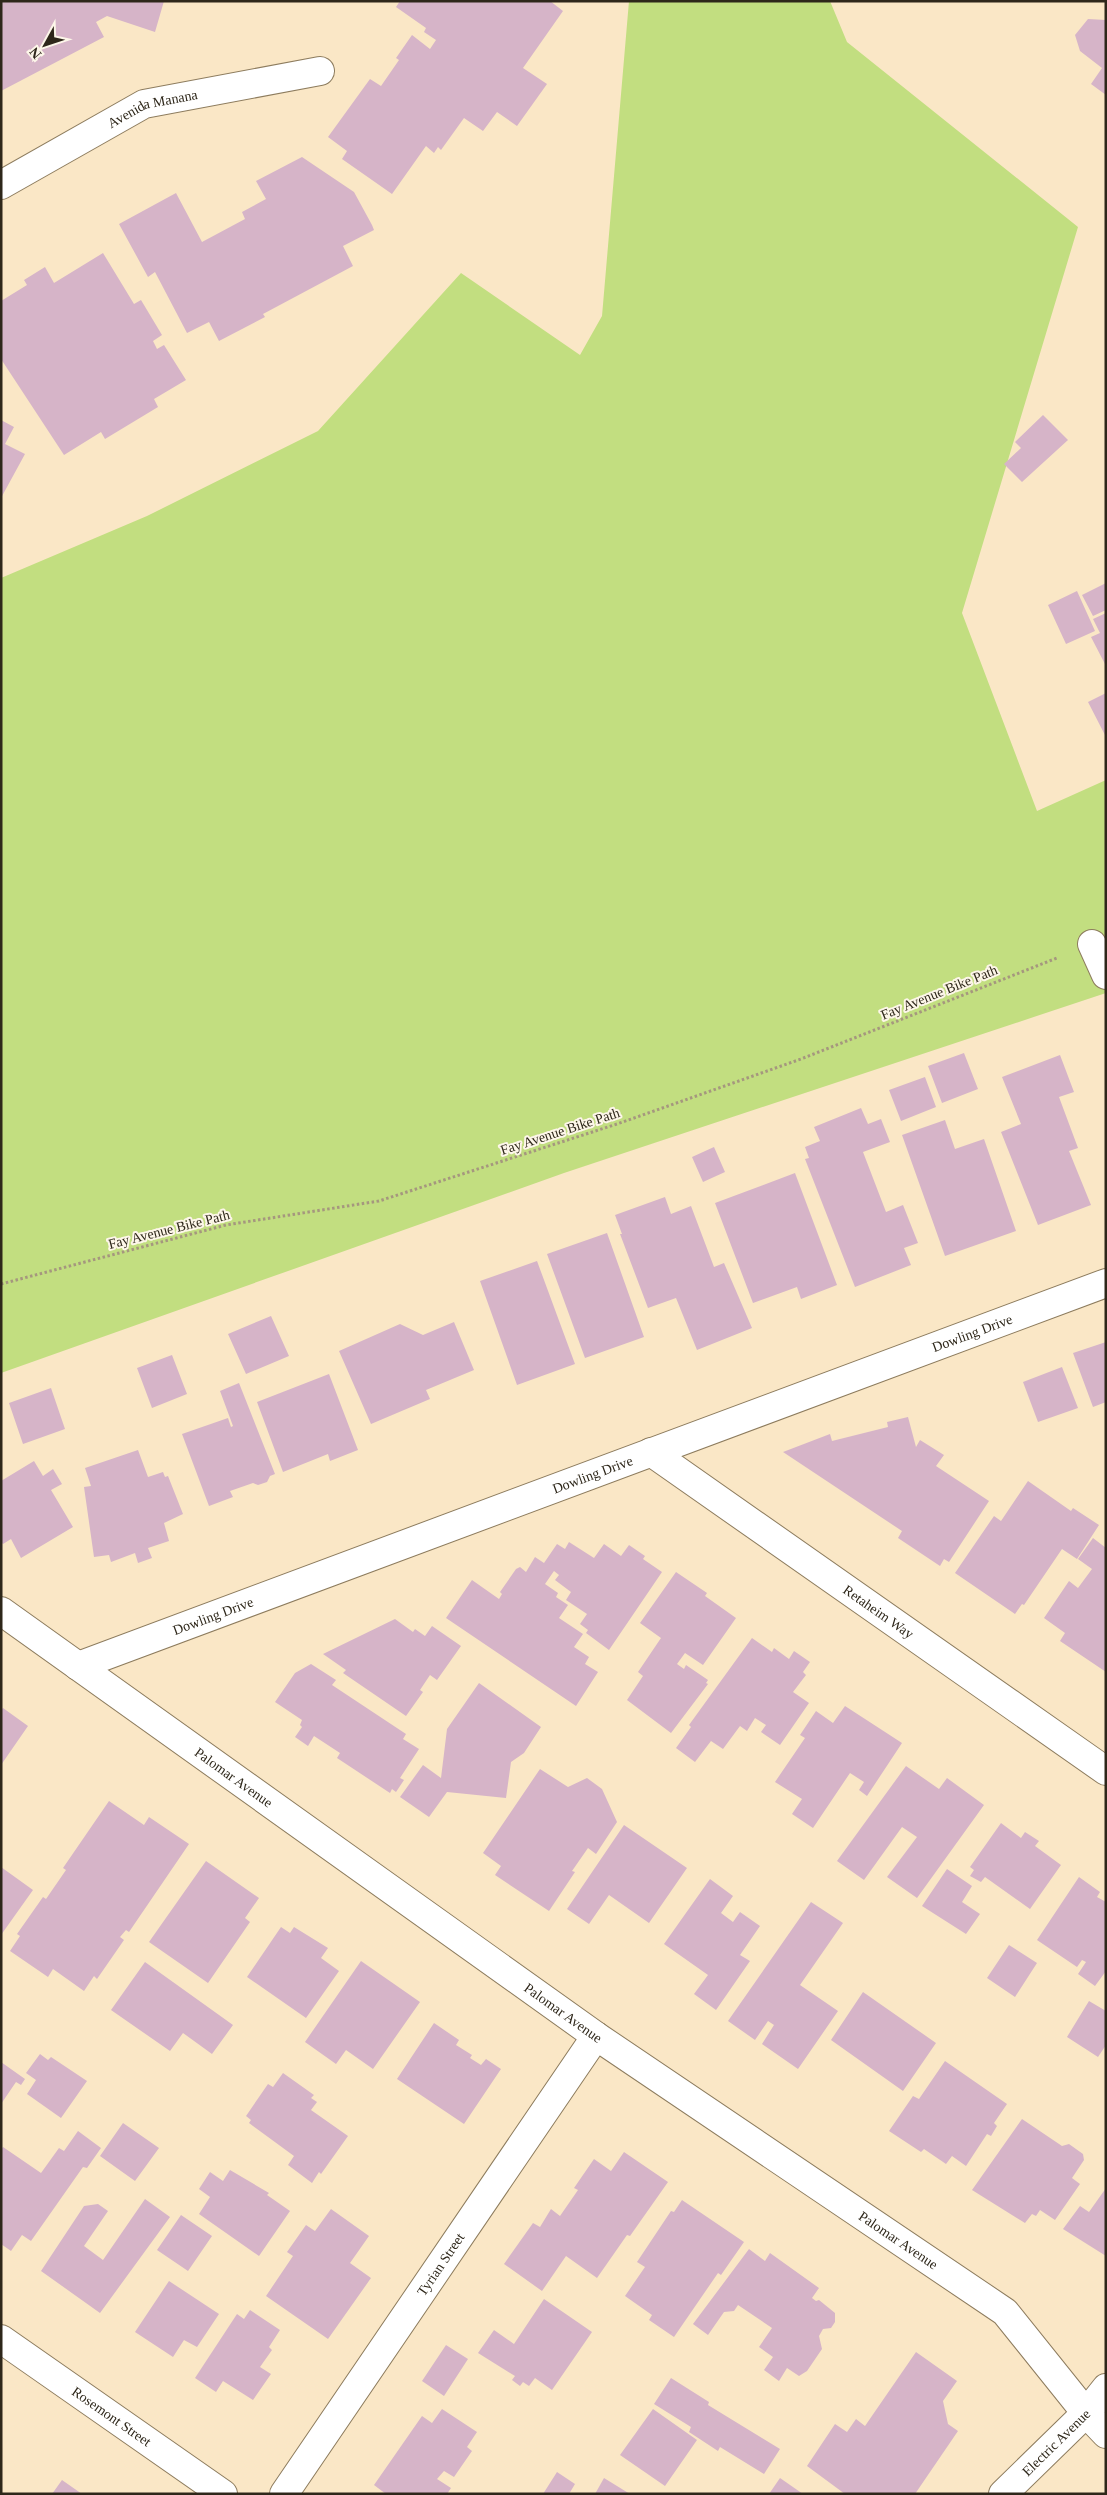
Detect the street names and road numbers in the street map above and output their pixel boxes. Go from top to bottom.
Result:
street label: Avenida Manana [105,87,199,131]
street label: Fay Avenue Bike Path [879,962,1000,1023]
street label: Fay Avenue Bike Path [499,1105,622,1158]
street label: Fay Avenue Bike Path [107,1207,231,1252]
street label: Dowling Drive [930,1312,1014,1355]
street label: Dowling Drive [550,1453,635,1497]
street label: Retaheim Way [840,1582,916,1642]
street label: Dowling Drive [171,1594,255,1638]
street label: Palomar Avenue [192,1745,275,1810]
street label: Palomar Avenue [521,1980,605,2046]
street label: Palomar Avenue [856,2209,940,2272]
street label: Tyrian Street [414,2230,468,2299]
street label: Rosemont Street [69,2384,154,2450]
street label: Electric Avenue [1019,2406,1093,2479]

